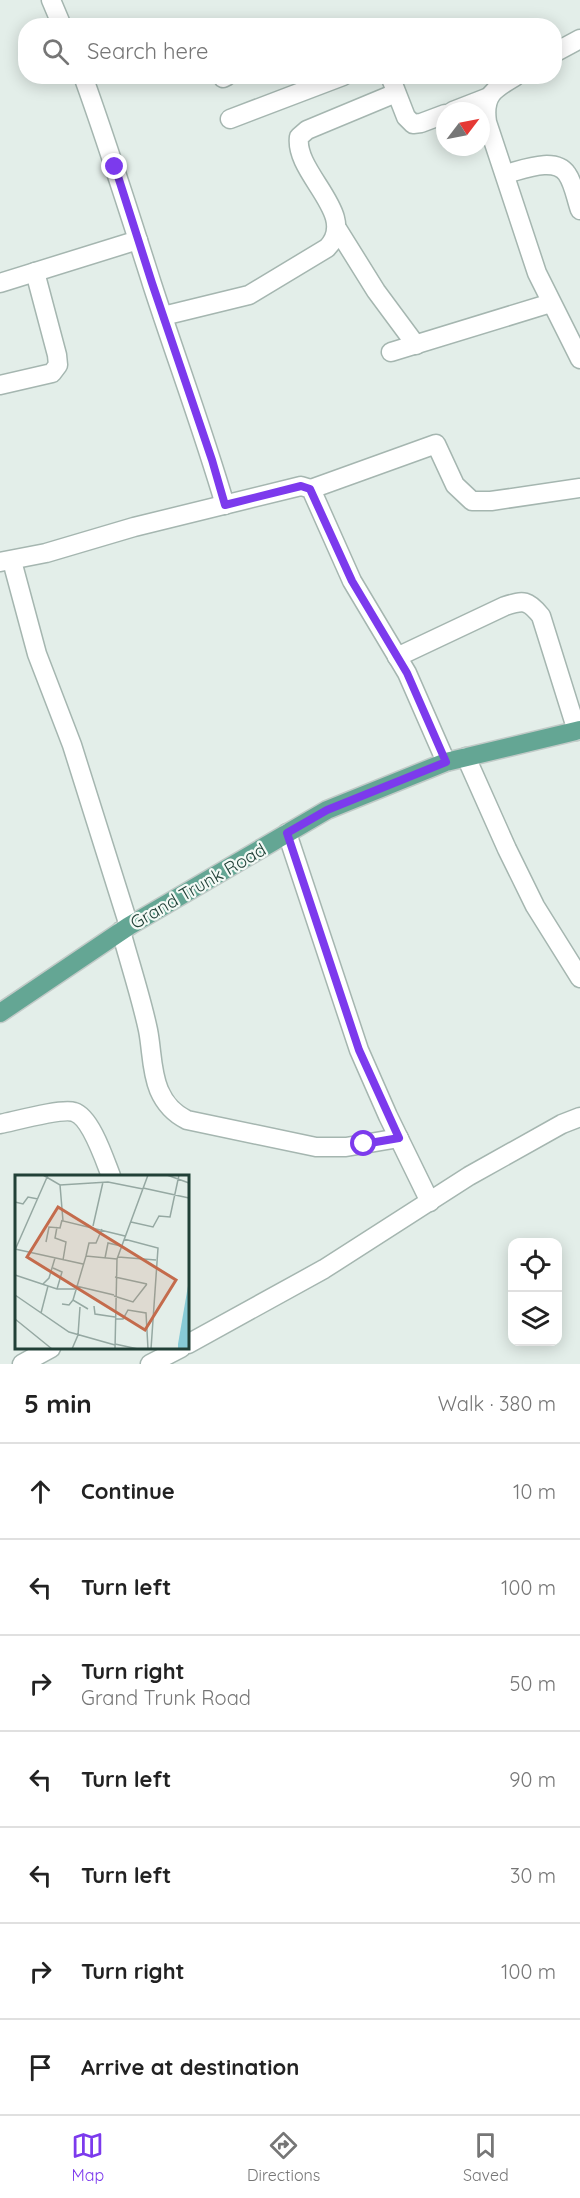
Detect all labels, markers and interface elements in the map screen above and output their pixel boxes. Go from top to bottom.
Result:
search box [18,18,562,84]
icon: search [39,35,72,68]
text: Search here [87,37,208,65]
north arrow [436,102,490,156]
route end [101,153,127,179]
street label: Grand Trunk Road [126,838,270,934]
route start [350,1130,376,1156]
inset map [15,1175,189,1349]
map controls [508,1238,562,1346]
button: locate [508,1238,562,1292]
button: layers [508,1292,562,1346]
text: 5 min [24,1387,92,1420]
text: Walk · 380 m [438,1391,556,1416]
icon: ahead [24,1475,57,1508]
text: Continue [81,1477,175,1505]
text: 10 m [513,1479,556,1504]
icon: left [24,1571,57,1604]
text: Turn left [81,1573,171,1601]
text: 100 m [501,1575,556,1600]
text: Turn right [81,1657,185,1685]
icon: right [24,1667,57,1700]
text: 50 m [510,1671,556,1696]
text: Grand Trunk Road [81,1685,251,1710]
icon: left [24,1763,57,1796]
text: Turn left [81,1765,171,1793]
text: 90 m [509,1767,556,1792]
icon: left [24,1859,57,1892]
text: Turn left [81,1861,171,1889]
text: 30 m [510,1863,556,1888]
icon: right [24,1955,57,1988]
text: Turn right [81,1957,185,1985]
text: 100 m [501,1959,556,1984]
icon: arrive [24,2051,57,2084]
text: Arrive at destination [81,2053,299,2081]
tab: Map [71,2129,104,2185]
tab: Directions [247,2129,320,2185]
tab: Saved [463,2129,509,2185]

